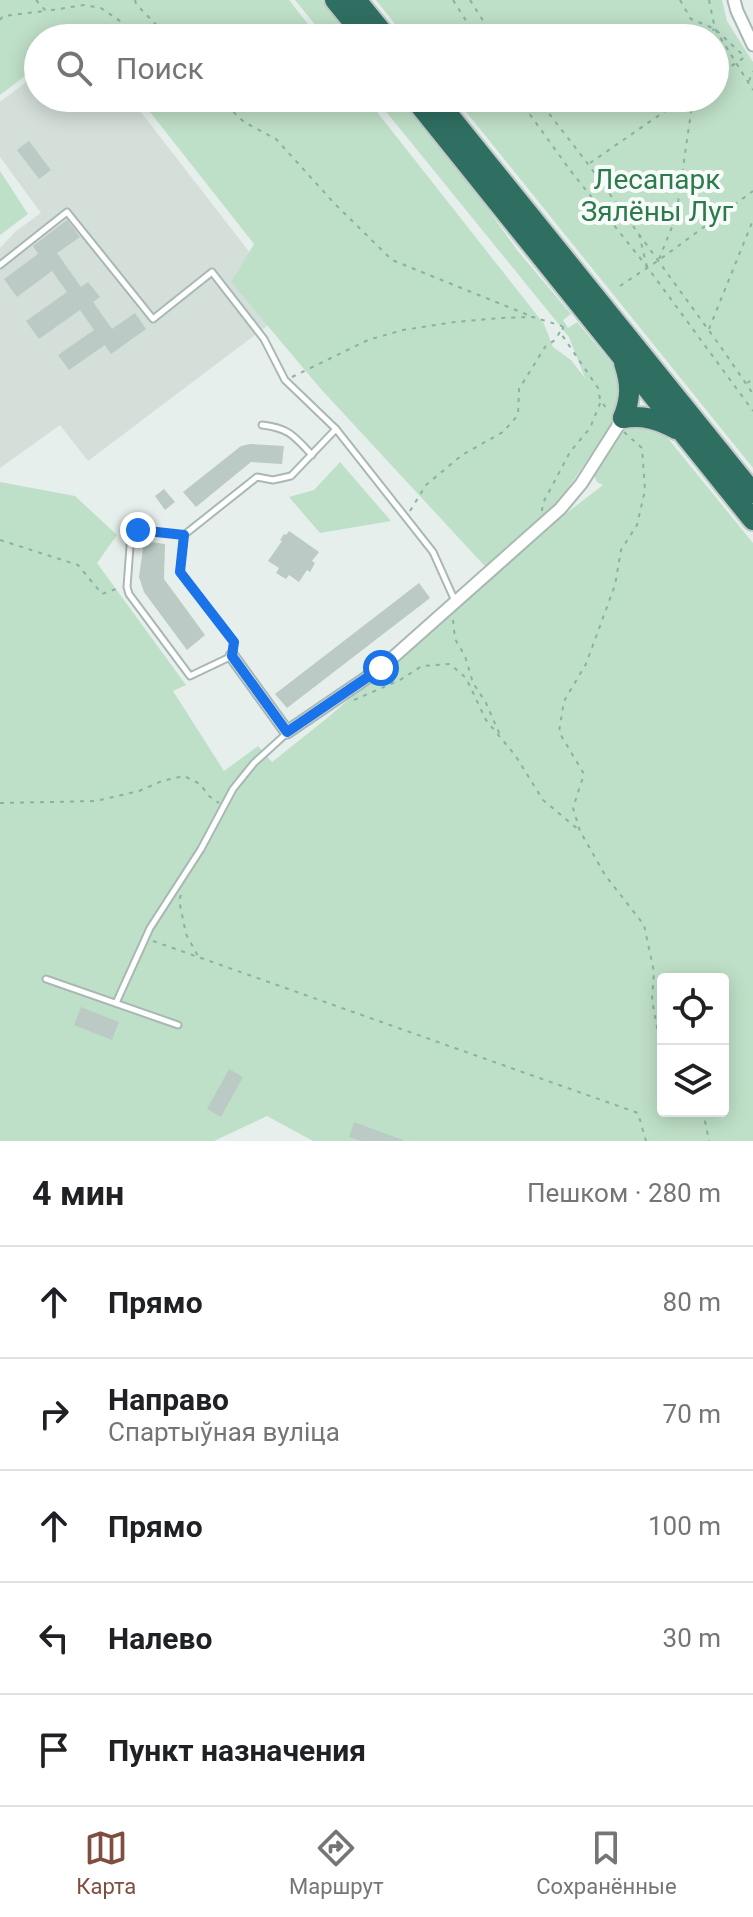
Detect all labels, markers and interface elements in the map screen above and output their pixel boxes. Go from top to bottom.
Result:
search box [24,24,729,112]
icon: search [52,46,96,90]
text: Поиск [116,51,204,86]
park label: Лесапарк Зялёны Луг [581,163,734,228]
route end [120,512,156,548]
route start [363,650,399,686]
map controls [657,973,729,1117]
button: locate [657,973,729,1045]
button: layers [657,1045,729,1117]
text: 4 мин [32,1173,124,1213]
text: Пешком · 280 m [527,1178,721,1208]
icon: ahead [32,1280,76,1324]
text: Прямо [108,1285,203,1320]
text: 80 m [663,1287,721,1317]
text: Направо [108,1382,229,1417]
icon: right [32,1392,76,1436]
text: 70 m [663,1399,721,1429]
text: Спартыўная вуліца [108,1417,340,1447]
icon: ahead [32,1504,76,1548]
text: Прямо [108,1509,203,1544]
text: 100 m [648,1511,721,1541]
icon: left [32,1616,76,1660]
text: Налево [108,1621,212,1656]
text: 30 m [663,1623,721,1653]
icon: arrive [32,1728,76,1772]
text: Пункт назначения [108,1733,366,1768]
tab: Карта [76,1826,136,1899]
tab: Маршрут [289,1826,384,1899]
tab: Сохранённые [536,1826,677,1899]

